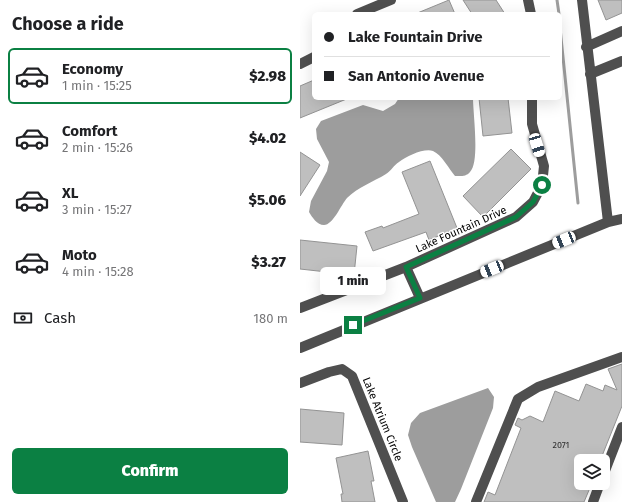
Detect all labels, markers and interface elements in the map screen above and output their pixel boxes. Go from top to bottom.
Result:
text: Choose a ride [12,13,124,35]
text: Lake Fountain Drive [348,28,483,46]
icon: car [14,58,50,94]
text: Economy [62,60,123,78]
text: $2.98 [249,67,286,85]
text: San Antonio Avenue [348,67,484,85]
text: 1 min · 15:25 [62,78,132,93]
icon: car [14,120,50,156]
text: Comfort [62,122,118,140]
text: $4.02 [249,129,286,147]
car [528,132,546,158]
text: 2 min · 15:26 [62,140,133,155]
route start [533,176,551,194]
icon: car [14,182,50,218]
text: XL [62,184,78,202]
text: $5.06 [249,191,286,209]
text: 3 min · 15:27 [62,202,132,217]
street label: Lake Fountain Drive [414,204,509,255]
car [551,230,577,250]
icon: car [14,244,50,280]
text: Moto [62,246,97,264]
text: $3.27 [251,253,286,271]
car [479,259,505,279]
text: 4 min · 15:28 [62,264,134,279]
callout: 1 min [320,267,386,295]
text: 1 min [337,273,369,288]
icon: cash [12,307,34,329]
text: Cash [44,309,76,327]
text: 180 m [253,311,288,326]
route end [344,316,362,334]
street label: Lake Atrium Circle [360,375,405,463]
house number: 2071 [552,440,570,450]
button: Confirm [12,448,288,494]
map controls [574,454,610,490]
button: layers [574,454,610,490]

